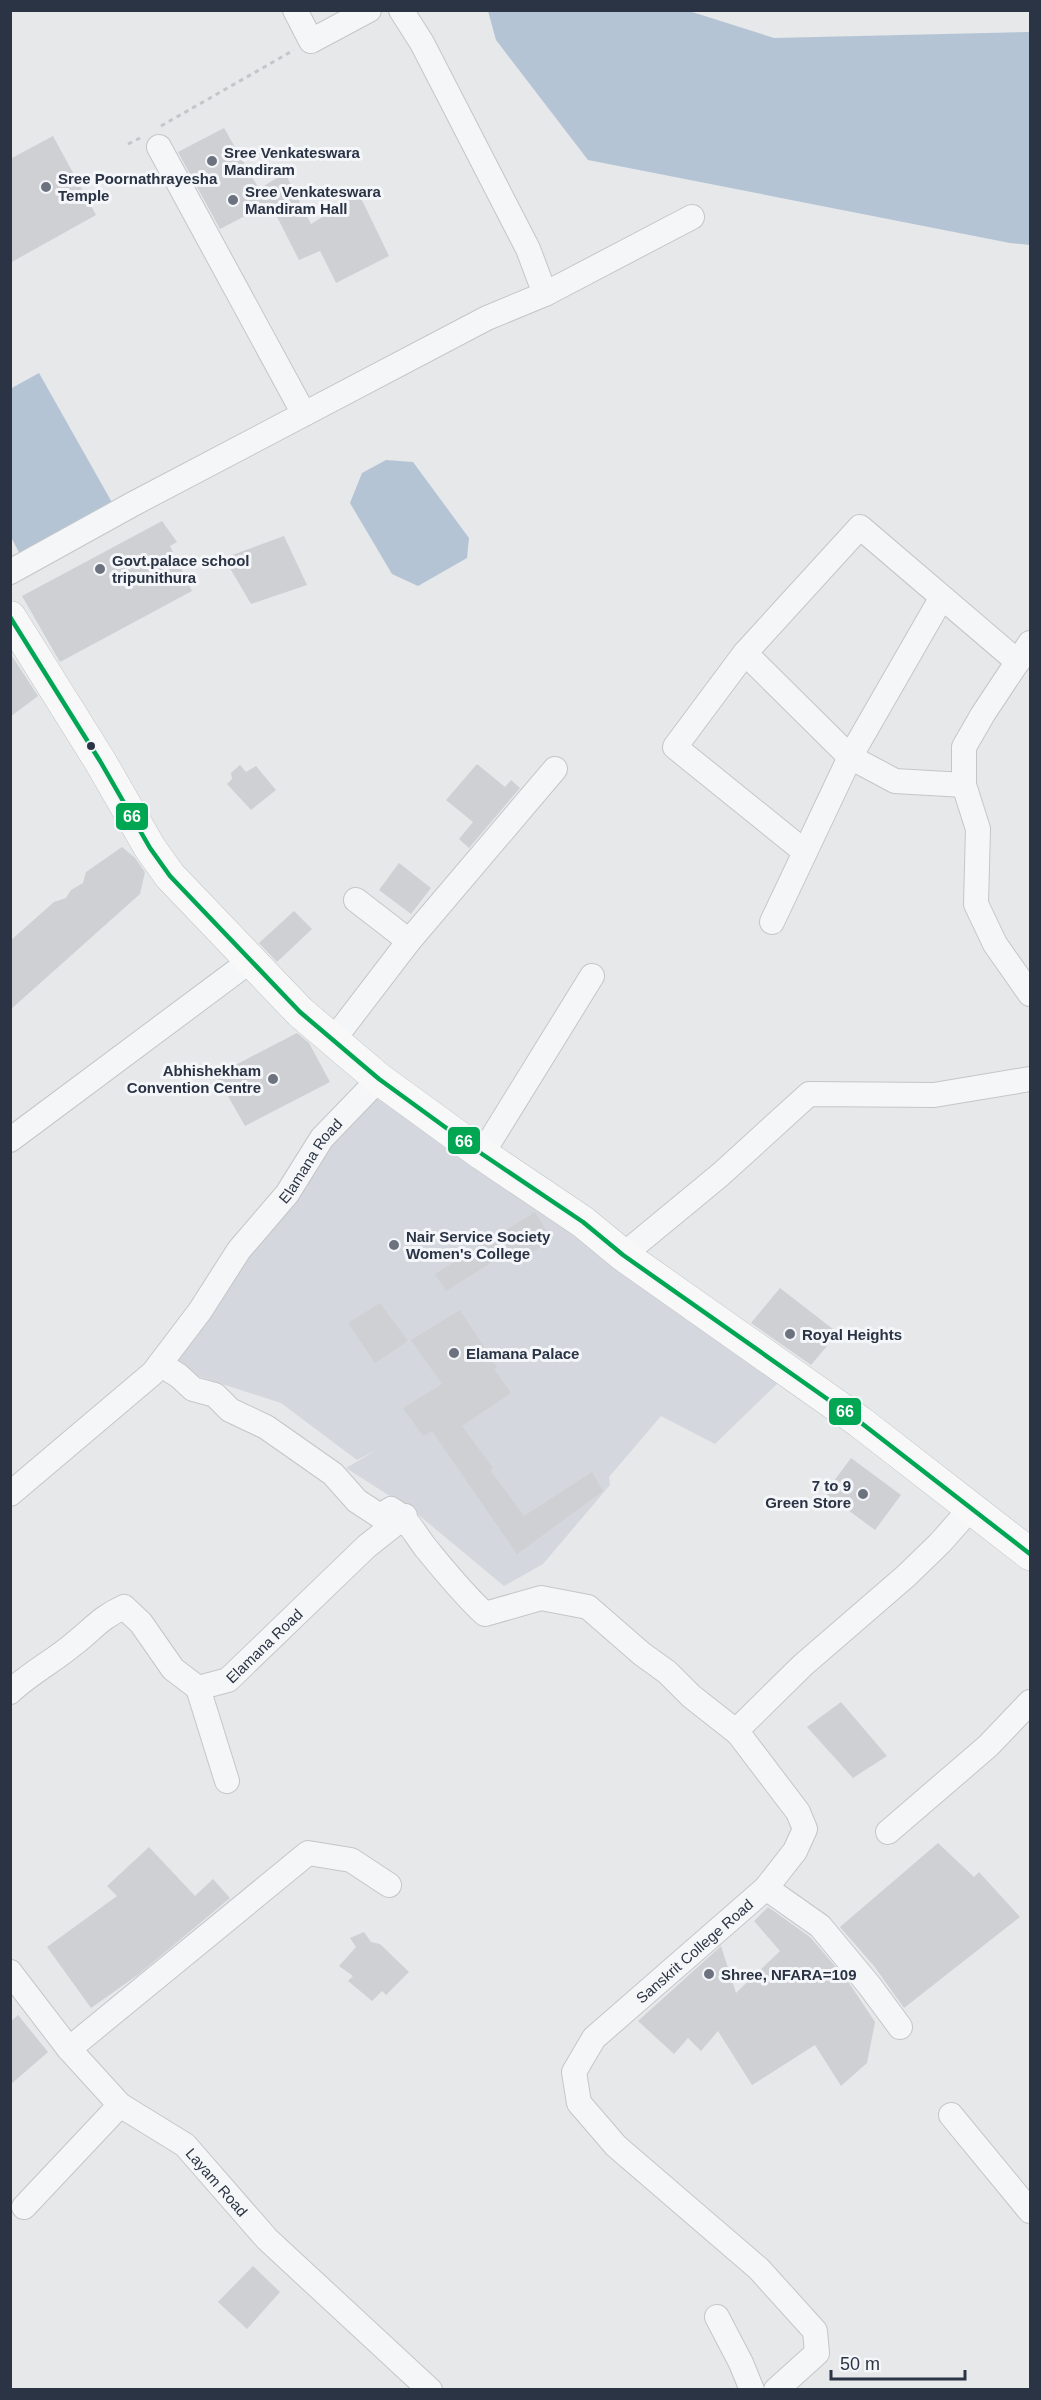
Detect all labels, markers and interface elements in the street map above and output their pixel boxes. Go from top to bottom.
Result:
place label: Sree Venkateswara Mandiram [224,144,361,178]
marker: Sree Venkateswara Mandiram [205,154,219,168]
place label: Sree Poornathrayesha Temple [58,170,218,204]
marker: Sree Poornathrayesha Temple [39,180,53,194]
place label: Sree Venkateswara Mandiram Hall [245,183,382,217]
marker: Sree Venkateswara Mandiram Hall [226,193,240,207]
place label: Govt.palace school tripunithura [112,552,250,586]
marker: Govt.palace school tripunithura [93,562,107,576]
unlabelled marker [85,740,97,752]
line badge: 66 [115,802,149,831]
text: 66 [123,808,141,825]
place label: Abhishekham Convention Centre [127,1062,261,1096]
marker: Abhishekham Convention Centre [266,1072,280,1086]
street label: Elamana Road [275,1115,345,1206]
line badge: 66 [447,1126,481,1155]
text: 66 [455,1133,473,1150]
place label: Nair Service Society Women's College [406,1228,551,1262]
marker: Nair Service Society Women's College [387,1238,401,1252]
place label: Royal Heights [802,1326,902,1343]
marker: Royal Heights [783,1327,797,1341]
place label: Elamana Palace [466,1345,579,1362]
marker: Elamana Palace [447,1346,461,1360]
line badge: 66 [828,1397,862,1426]
text: 66 [836,1403,854,1420]
place label: 7 to 9 Green Store [765,1477,851,1511]
marker: 7 to 9 Green Store [856,1487,870,1501]
street label: Elamana Road [222,1605,305,1686]
street label: Sanskrit College Road [632,1895,756,2006]
place label: Shree, NFARA=109 [721,1966,856,1983]
marker: Shree, NFARA=109 [702,1967,716,1981]
street label: Layam Road [183,2144,252,2220]
scale bar [831,2343,964,2381]
text: 50 m [840,2354,880,2374]

